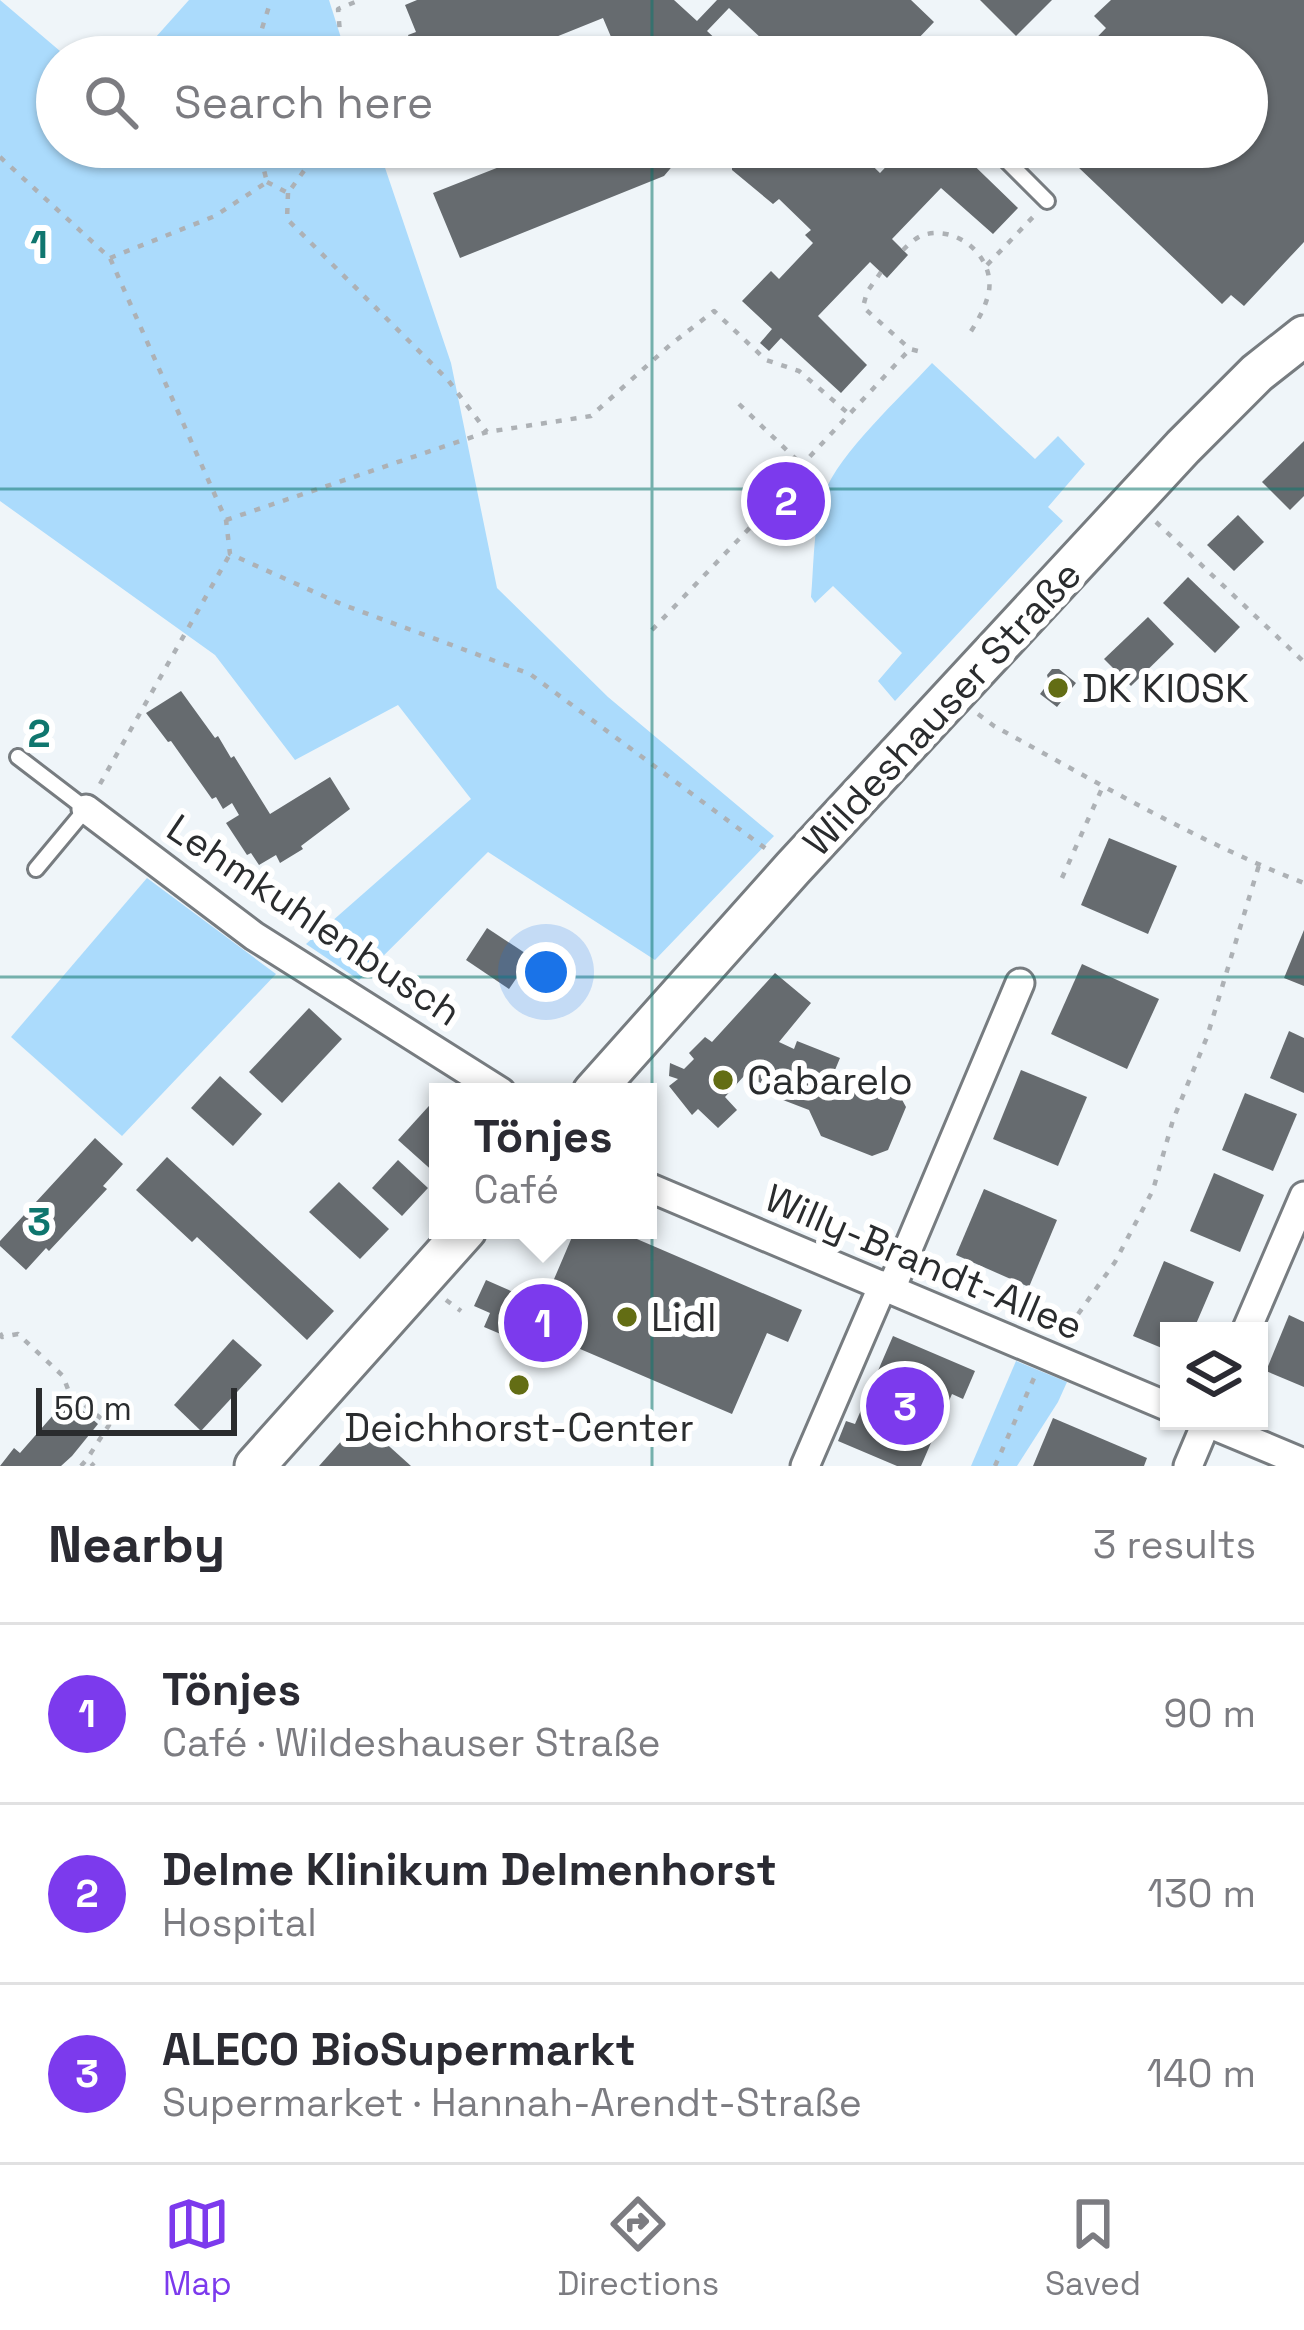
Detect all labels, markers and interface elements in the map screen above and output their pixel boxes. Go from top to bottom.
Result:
search box [36,36,1268,168]
icon: search [78,69,144,135]
text: Search here [174,74,433,131]
text: 1 [30,220,48,269]
pin: 2 [747,456,825,546]
street label: Wildeshauser Straße [792,550,1092,866]
place label: DK KIOSK [1082,664,1249,713]
marker: DK KIOSK [1045,675,1071,701]
text: 2 [27,709,51,758]
street label: Lehmkuhlenbusch [158,804,470,1036]
your location [516,942,576,1002]
place label: Cabarelo [747,1056,913,1105]
marker: Cabarelo [710,1067,736,1093]
popup [429,1083,657,1239]
text: Tönjes [473,1108,613,1165]
text: Café [473,1165,559,1214]
street label: Willy-Brandt-Allee [758,1173,1090,1351]
text: 3 [27,1197,51,1246]
pin: 1 [504,1278,582,1368]
place label: Lidl [651,1293,717,1342]
marker: Lidl [614,1304,640,1330]
map controls [1160,1322,1268,1430]
button: layers [1160,1322,1268,1430]
pin: 3 [866,1361,944,1451]
marker: Deichhorst-Center [506,1372,532,1398]
scale bar [36,1382,237,1435]
text: 50 m [54,1388,132,1430]
place label: Deichhorst-Center [344,1403,694,1452]
text: Nearby [48,1512,225,1577]
text: 3 results [1093,1520,1256,1569]
text: Tönjes [162,1661,301,1718]
text: 1 [78,1689,96,1738]
text: 90 m [1164,1689,1256,1738]
text: Café · Wildeshauser Straße [162,1718,661,1767]
text: Delme Klinikum Delmenhorst [162,1841,777,1898]
text: 2 [75,1869,99,1918]
text: 130 m [1148,1869,1256,1918]
text: Hospital [162,1898,317,1947]
text: ALECO BioSupermarkt [162,2021,636,2078]
text: 3 [75,2049,99,2098]
text: 140 m [1147,2049,1256,2098]
text: Supermarket · Hannah-Arendt-Straße [162,2078,862,2127]
tab: Map [163,2191,232,2305]
tab: Directions [557,2191,719,2305]
tab: Saved [1045,2191,1141,2305]

